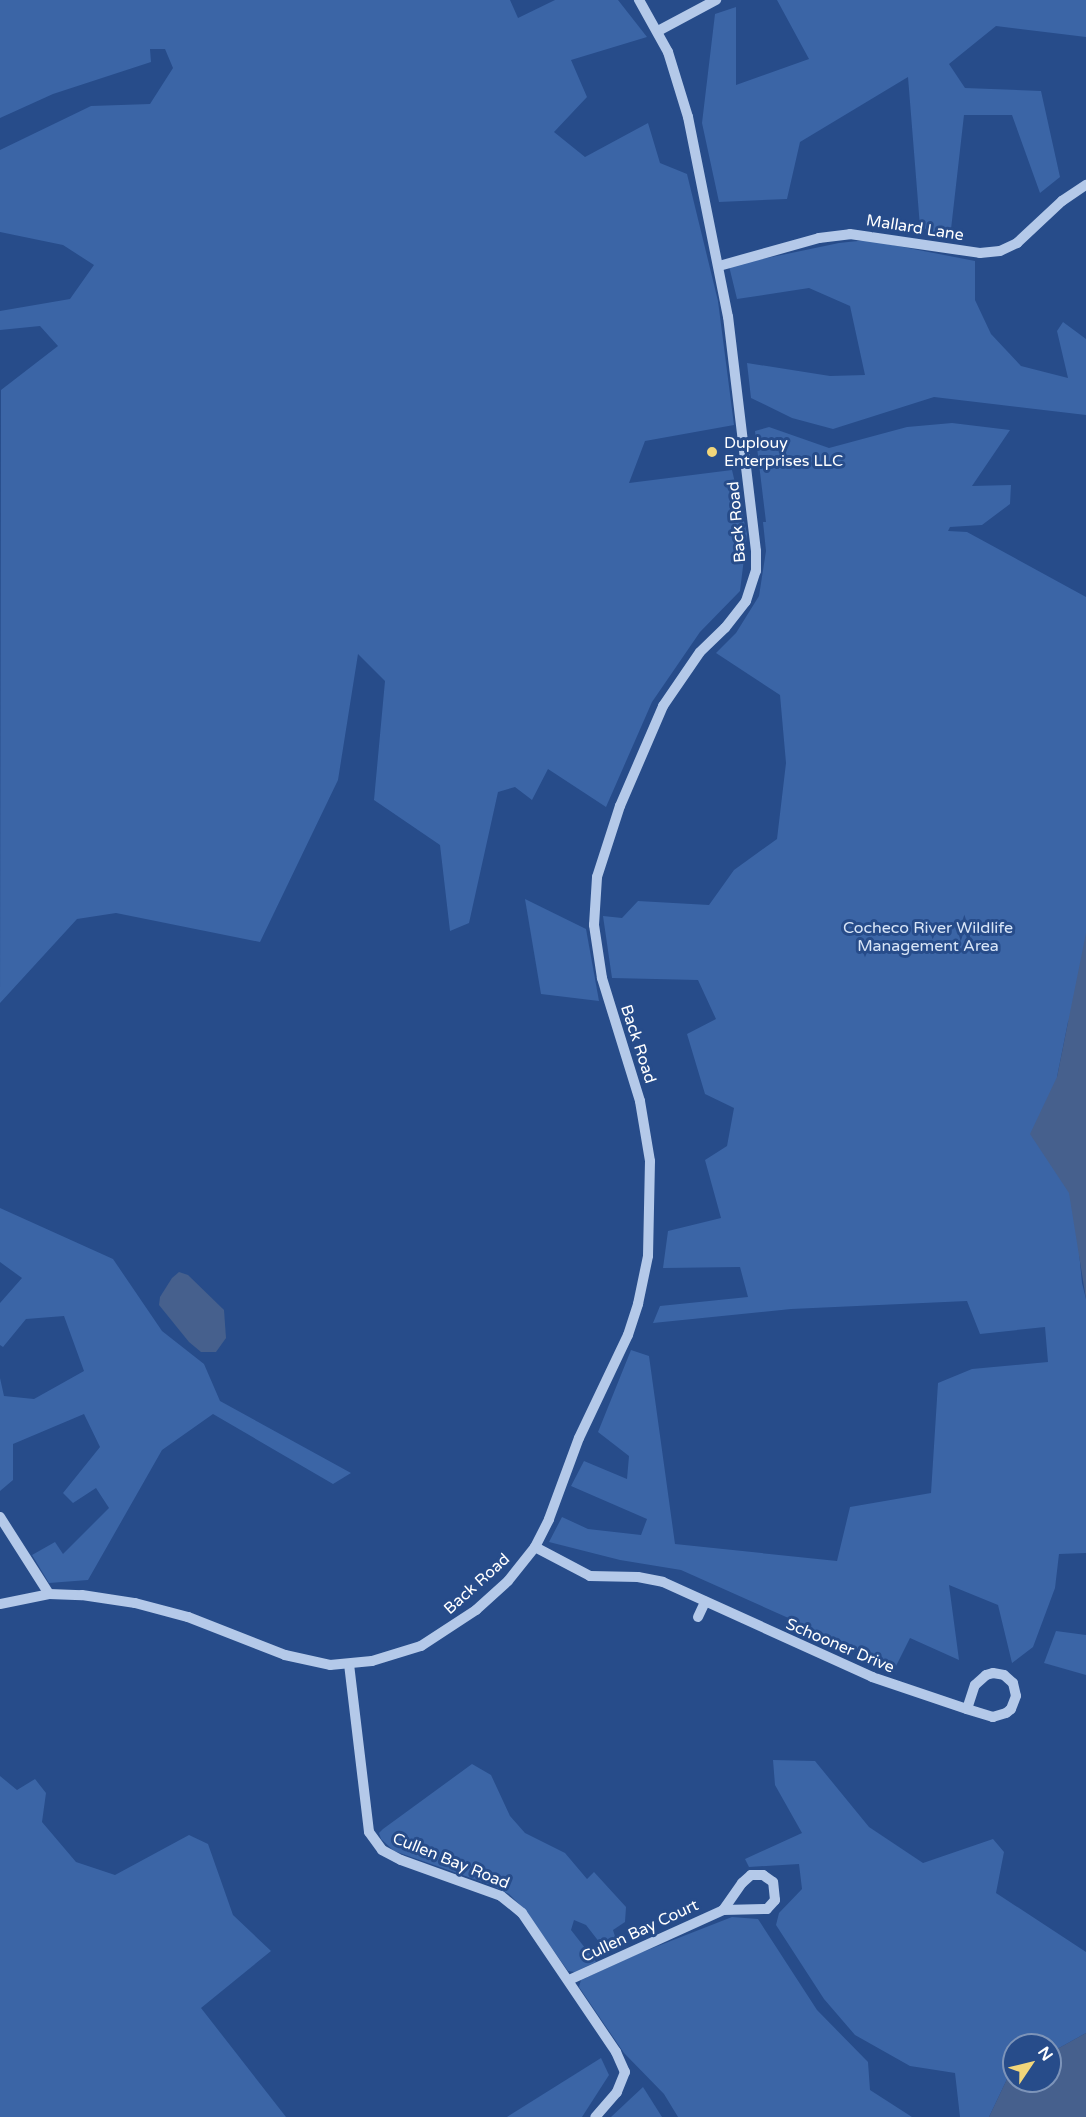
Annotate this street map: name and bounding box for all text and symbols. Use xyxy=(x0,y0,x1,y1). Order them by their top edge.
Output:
street label: Mallard Lane xyxy=(865,211,965,245)
place label: Duplouy Enterprises LLC xyxy=(724,433,843,471)
marker: Duplouy Enterprises LLC xyxy=(705,445,719,459)
street label: Back Road xyxy=(724,480,750,564)
park label: Cocheco River Wildlife Management Area xyxy=(843,918,1013,956)
street label: Back Road xyxy=(616,1002,660,1086)
street label: Back Road xyxy=(440,1550,514,1618)
street label: Schooner Drive xyxy=(783,1614,897,1678)
street label: Cullen Bay Road xyxy=(390,1829,512,1893)
street label: Cullen Bay Court xyxy=(578,1895,702,1967)
north arrow xyxy=(1002,2033,1062,2093)
text: N xyxy=(1033,2043,1057,2065)

